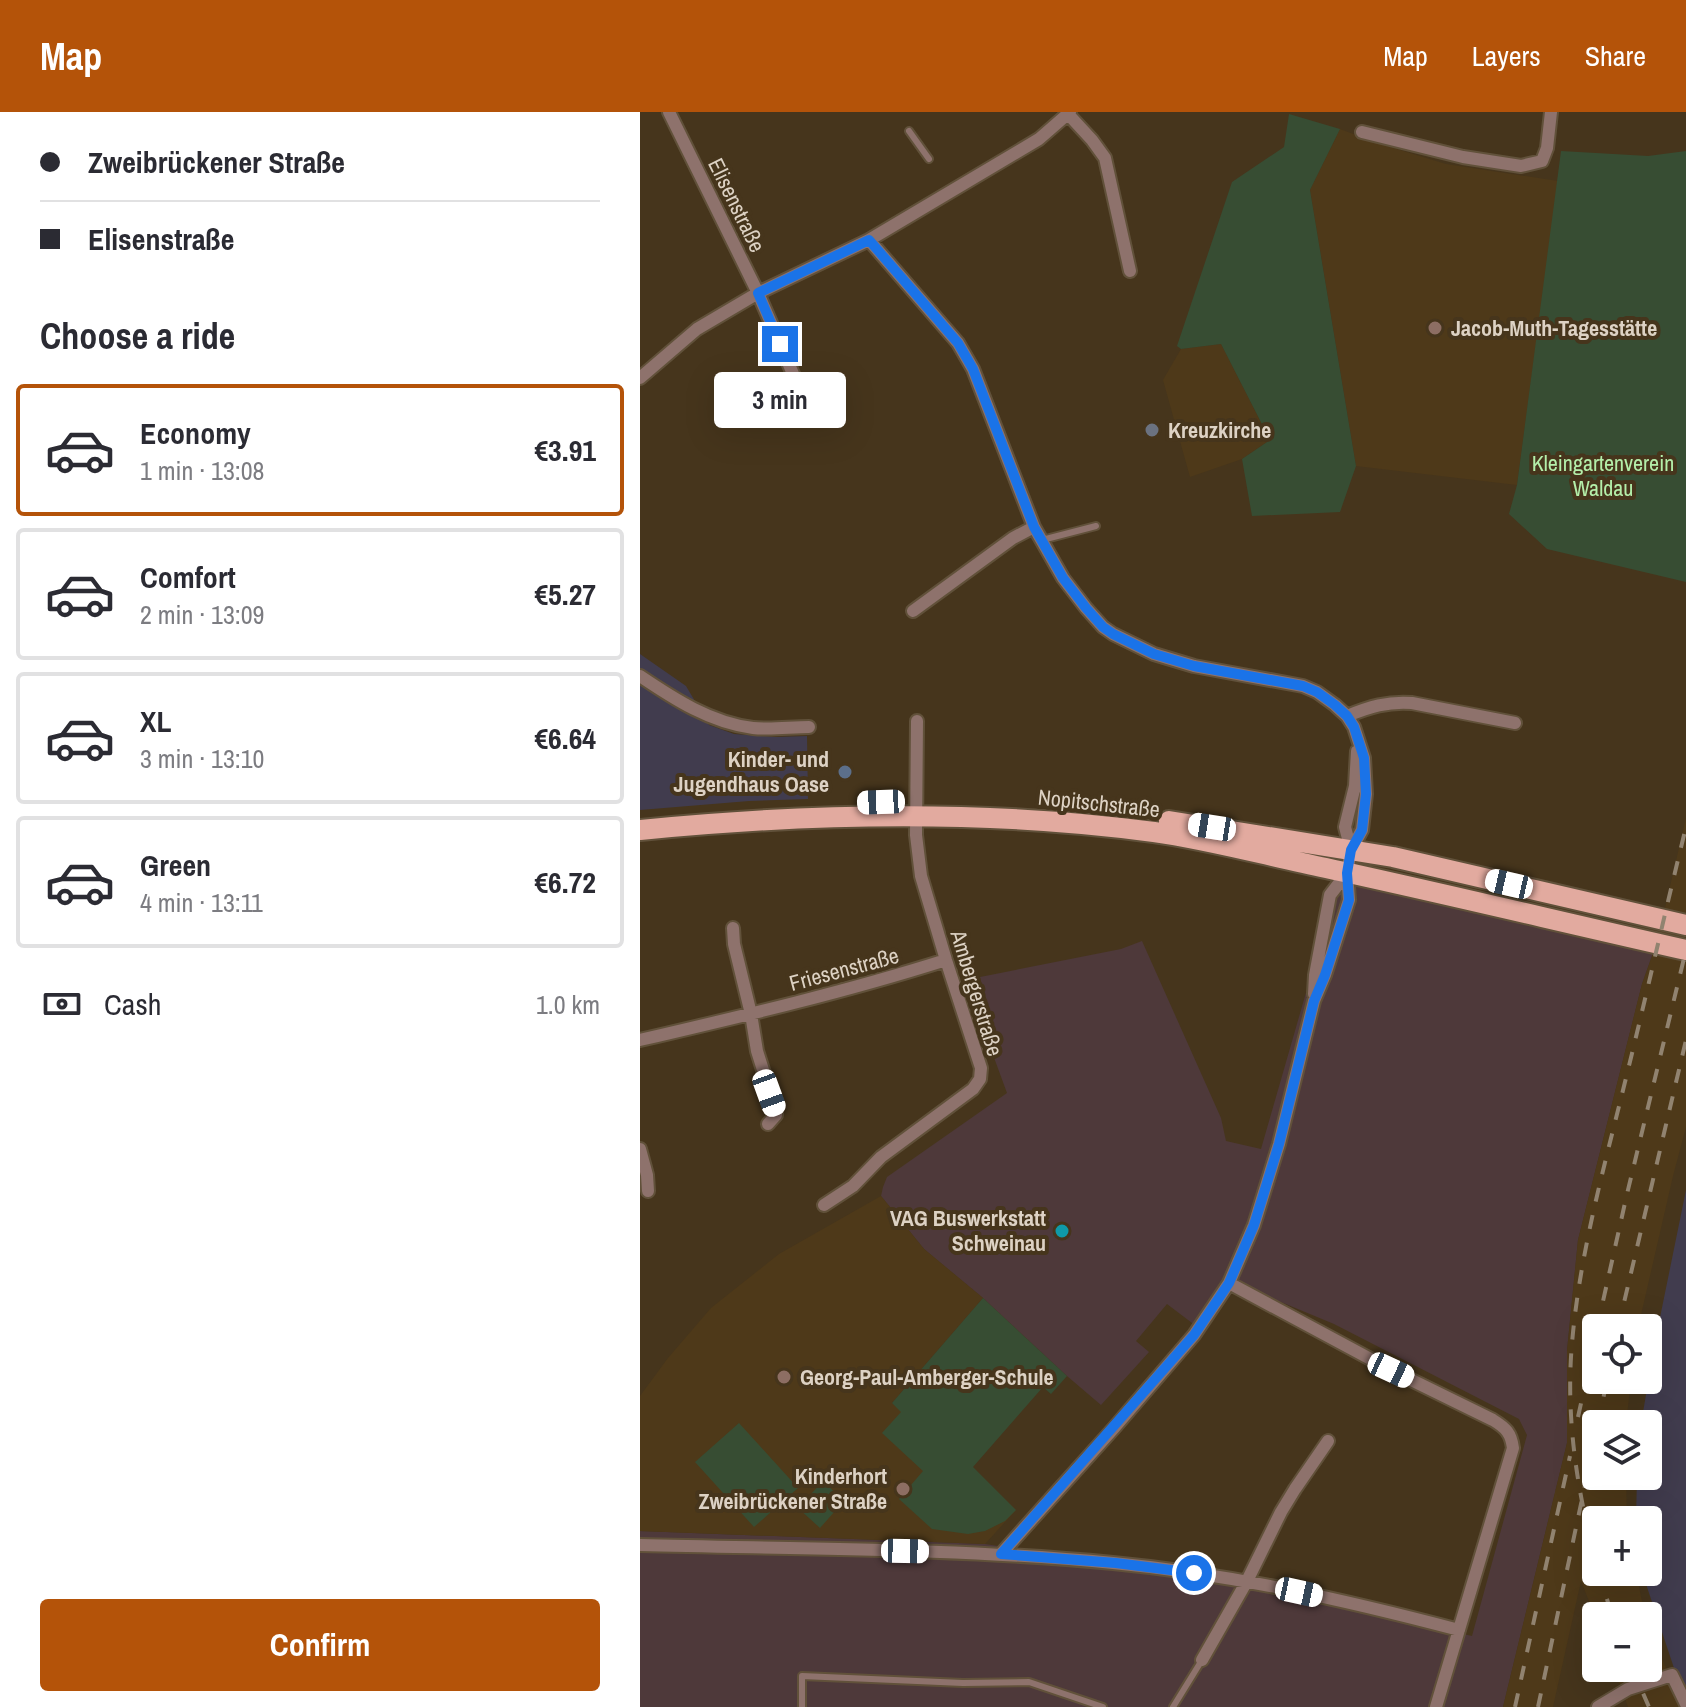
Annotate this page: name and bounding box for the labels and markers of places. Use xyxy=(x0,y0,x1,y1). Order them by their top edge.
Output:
place label: Jacob-Muth-Tagesstätte xyxy=(1451,313,1657,343)
marker: Jacob-Muth-Tagesstätte xyxy=(1426,319,1444,337)
place label: Kreuzkirche xyxy=(1168,415,1271,445)
marker: Kreuzkirche xyxy=(1143,421,1161,439)
place label: Kinder- und Jugendhaus Oase xyxy=(674,744,829,799)
marker: Kinder- und Jugendhaus Oase xyxy=(836,763,854,781)
place label: VAG Buswerkstatt Schweinau xyxy=(890,1203,1046,1258)
marker: VAG Buswerkstatt Schweinau xyxy=(1053,1222,1071,1240)
place label: Georg-Paul-Amberger-Schule xyxy=(800,1362,1054,1392)
marker: Georg-Paul-Amberger-Schule xyxy=(775,1368,793,1386)
place label: Kinderhort Zweibrückener Straße xyxy=(699,1461,887,1516)
marker: Kinderhort Zweibrückener Straße xyxy=(894,1480,912,1498)

